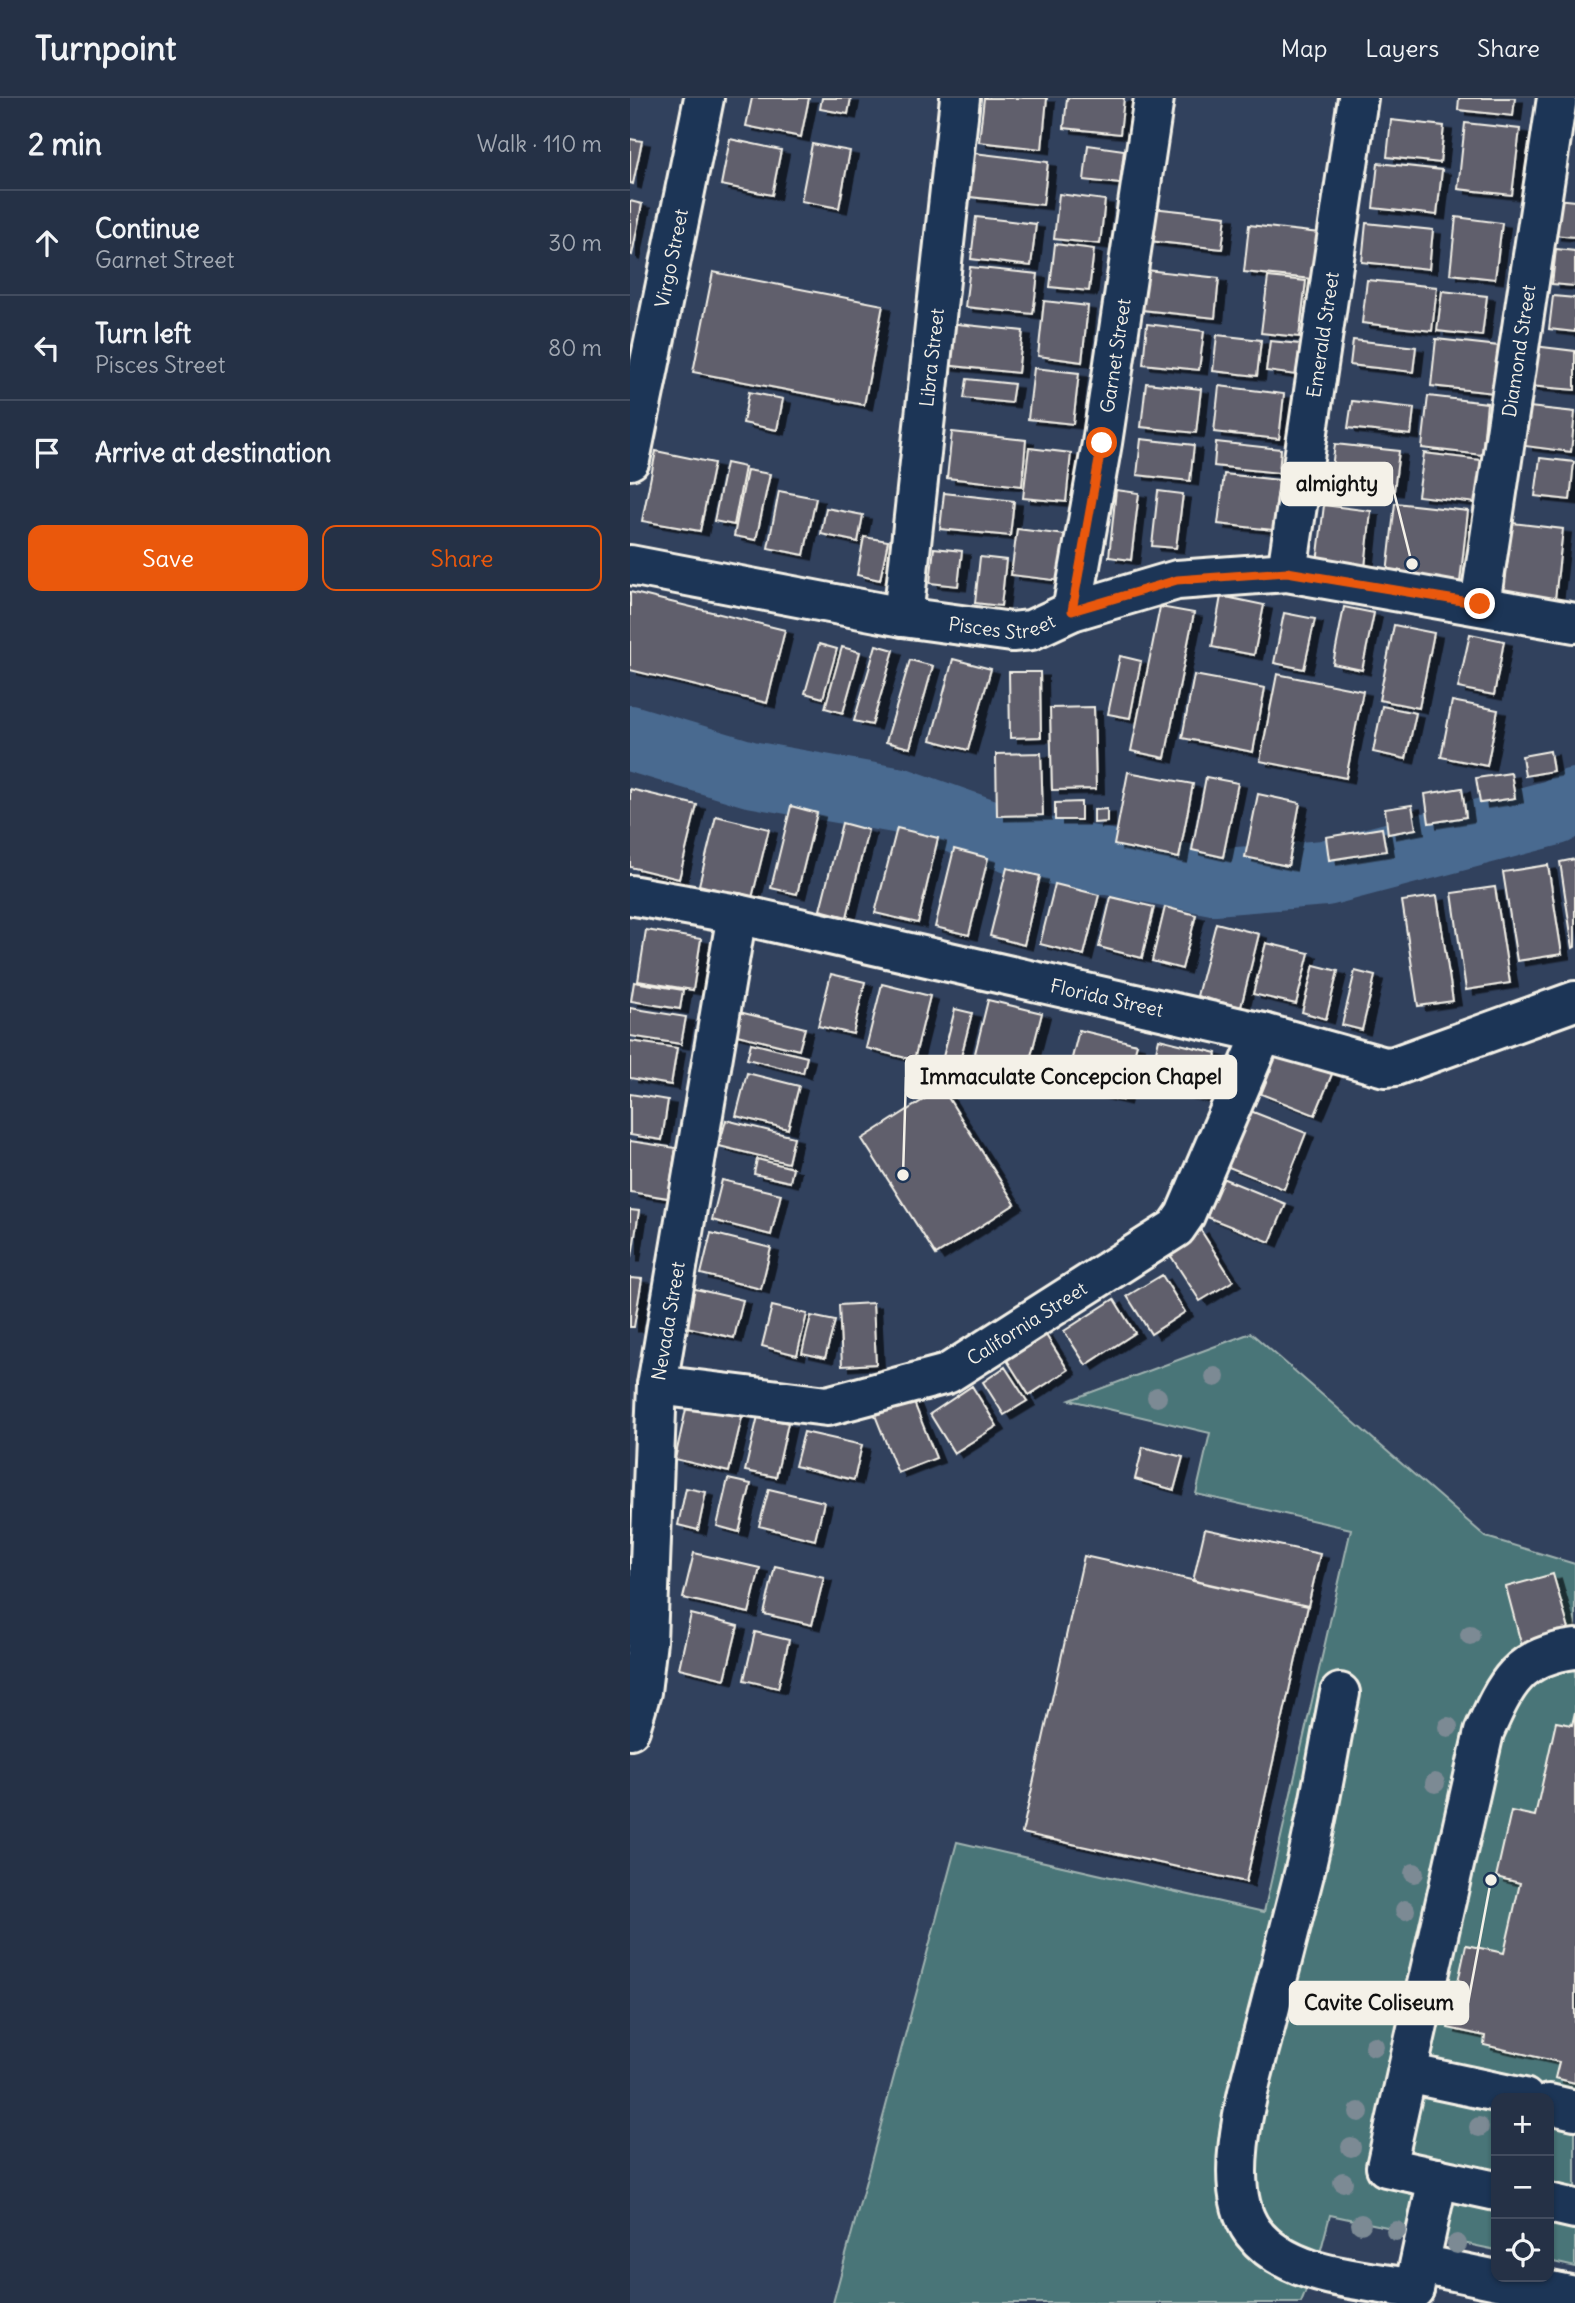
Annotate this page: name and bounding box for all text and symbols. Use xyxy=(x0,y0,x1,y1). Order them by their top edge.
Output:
text: Turnpoint xyxy=(35,27,176,69)
text: Map xyxy=(1281,33,1327,63)
text: Layers xyxy=(1365,33,1439,63)
text: Share xyxy=(1477,33,1540,63)
text: 2 min xyxy=(28,125,102,163)
text: Walk · 110 m xyxy=(477,129,602,158)
street label: Virgo Street xyxy=(649,207,693,310)
text: Continue xyxy=(95,212,200,245)
icon: ahead xyxy=(28,224,66,262)
text: 30 m xyxy=(548,228,602,257)
text: Garnet Street xyxy=(95,245,234,274)
street label: Emerald Street xyxy=(1301,270,1344,399)
street label: Diamond Street xyxy=(1497,283,1540,419)
street label: Garnet Street xyxy=(1095,297,1136,414)
street label: Libra Street xyxy=(914,307,949,408)
text: Turn left xyxy=(95,317,191,350)
icon: left xyxy=(28,329,66,367)
text: 80 m xyxy=(548,333,602,362)
text: Pisces Street xyxy=(95,350,225,379)
route start xyxy=(1086,427,1117,458)
icon: arrive xyxy=(28,434,66,472)
text: Arrive at destination xyxy=(95,436,331,469)
callout: almighty xyxy=(1282,463,1392,505)
text: almighty xyxy=(1296,470,1378,497)
button: Save xyxy=(28,525,308,591)
button: Share xyxy=(322,525,602,591)
route end xyxy=(1464,588,1495,619)
street label: Pisces Street xyxy=(947,609,1059,644)
street label: Florida Street xyxy=(1048,973,1166,1022)
callout: Immaculate Concepcion Chapel xyxy=(906,1056,1236,1098)
text: Immaculate Concepcion Chapel xyxy=(920,1063,1222,1090)
street label: Nevada Street xyxy=(646,1260,690,1382)
street label: California Street xyxy=(962,1276,1091,1370)
callout: Cavite Coliseum xyxy=(1290,1982,1468,2024)
text: Cavite Coliseum xyxy=(1304,1989,1455,2016)
map controls xyxy=(1491,2093,1554,2282)
button: + xyxy=(1491,2093,1554,2156)
button: − xyxy=(1491,2156,1554,2219)
button: locate xyxy=(1491,2219,1554,2282)

